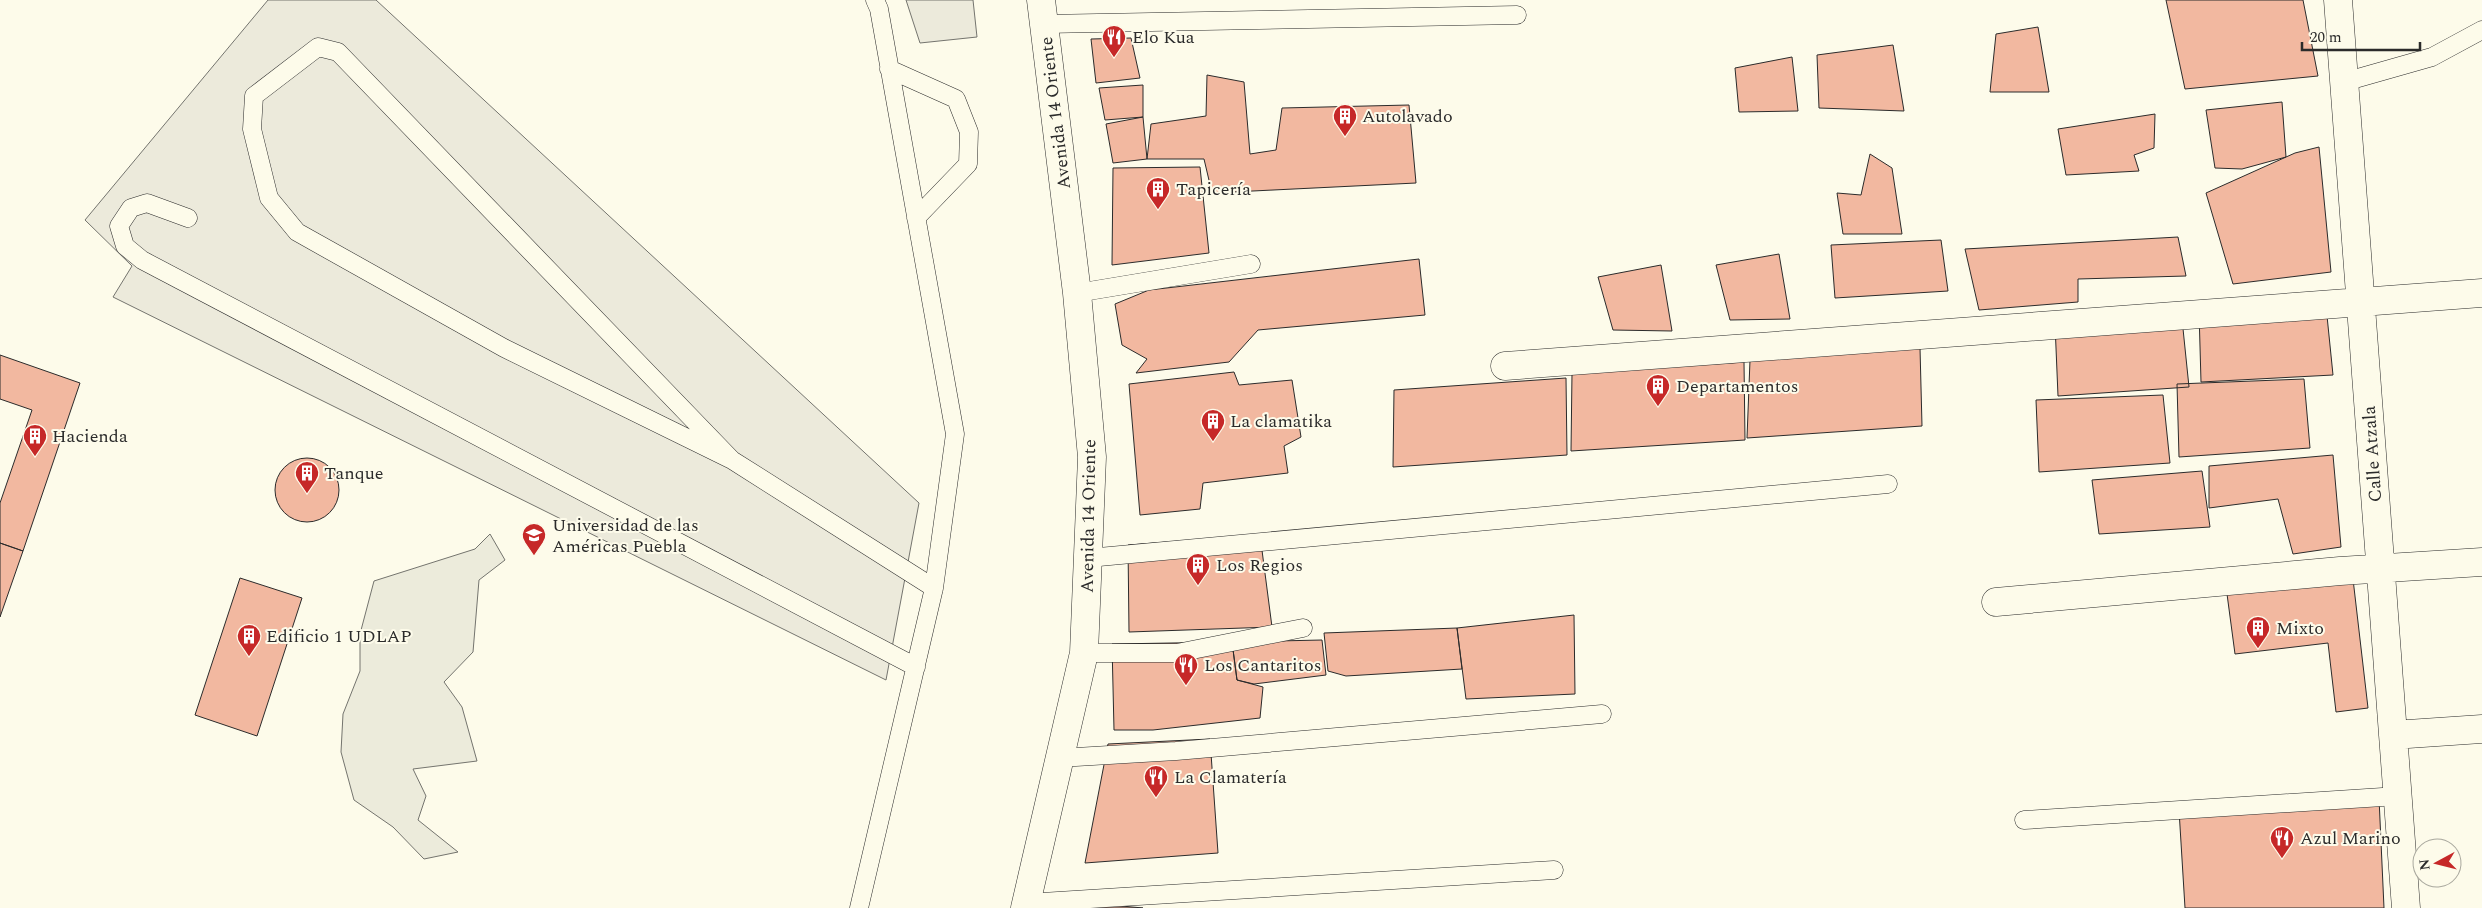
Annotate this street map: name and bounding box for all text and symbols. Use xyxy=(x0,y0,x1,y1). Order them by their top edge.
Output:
scale bar xyxy=(2302,20,2420,52)
restaurant icon: Elo Kua xyxy=(1101,24,1127,58)
place label: Elo Kua xyxy=(1132,24,1195,51)
text: 20 m xyxy=(2310,26,2342,49)
street label: Avenida 14 Oriente xyxy=(1033,35,1078,191)
building icon: Autolavado xyxy=(1332,103,1358,137)
place label: Autolavado xyxy=(1362,103,1453,130)
building icon: Tapicería xyxy=(1145,176,1171,210)
place label: Tapicería xyxy=(1176,176,1251,203)
building icon: Departamentos xyxy=(1645,373,1671,407)
place label: Departamentos xyxy=(1676,373,1799,400)
street label: Calle Atzala xyxy=(2356,405,2389,503)
building icon: La clamatika xyxy=(1200,408,1226,442)
place label: La clamatika xyxy=(1230,408,1332,435)
building icon: Hacienda xyxy=(22,423,48,457)
place label: Hacienda xyxy=(52,423,128,450)
street label: Avenida 14 Oriente xyxy=(1074,439,1103,593)
building icon: Tanque xyxy=(294,460,320,494)
place label: Tanque xyxy=(324,460,384,487)
place label: Universidad de las Américas Puebla xyxy=(552,512,699,560)
school or university icon: Universidad de las Américas Puebla xyxy=(521,522,547,556)
building icon: Los Regios xyxy=(1185,552,1211,586)
place label: Los Regios xyxy=(1216,552,1303,579)
building icon: Mixto xyxy=(2245,615,2271,649)
place label: Mixto xyxy=(2276,615,2324,642)
building icon: Edificio 1 UDLAP xyxy=(236,623,262,657)
place label: Edificio 1 UDLAP xyxy=(266,623,412,650)
restaurant icon: Los Cantaritos xyxy=(1173,652,1199,686)
place label: Los Cantaritos xyxy=(1204,652,1322,679)
restaurant icon: La Clamatería xyxy=(1143,764,1169,798)
place label: La Clamatería xyxy=(1174,764,1287,791)
restaurant icon: Azul Marino xyxy=(2269,825,2295,859)
place label: Azul Marino xyxy=(2300,825,2401,852)
north arrow xyxy=(2412,838,2462,888)
text: N xyxy=(2413,858,2436,871)

